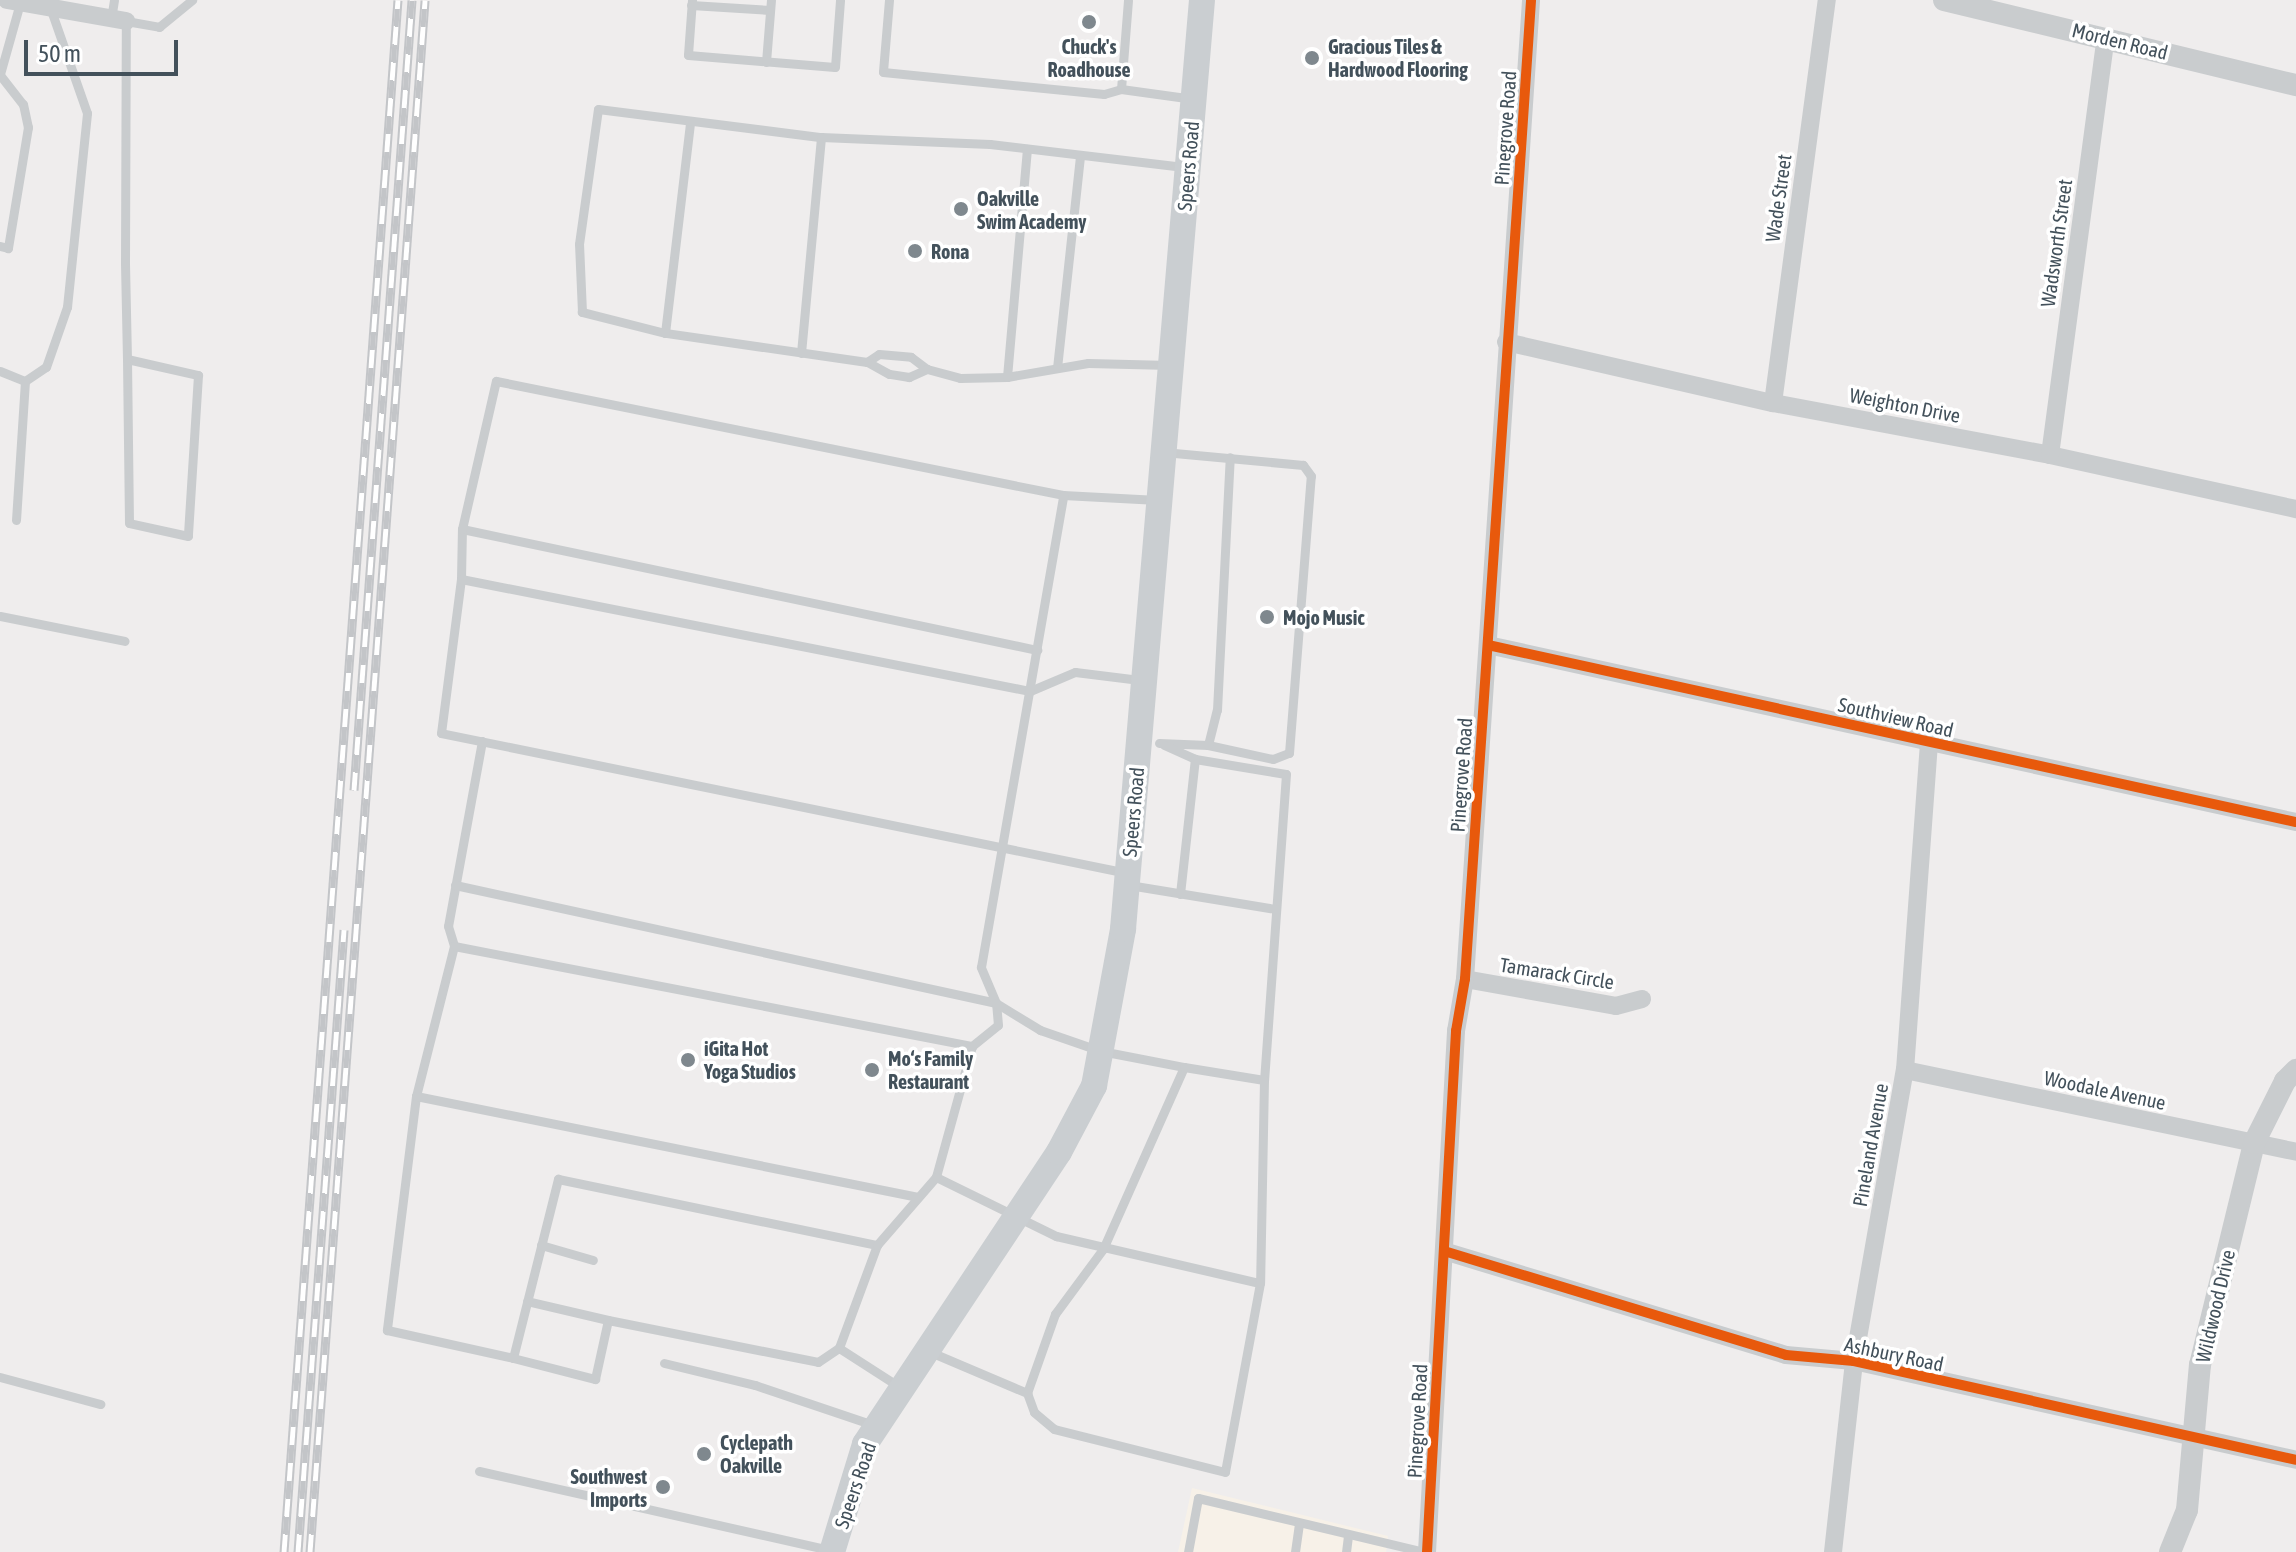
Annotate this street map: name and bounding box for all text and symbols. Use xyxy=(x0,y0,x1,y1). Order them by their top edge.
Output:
marker: Chuck's Roadhouse xyxy=(1080,13,1098,31)
street label: Morden Road xyxy=(2070,18,2170,64)
scale bar xyxy=(28,24,182,74)
place label: Chuck's Roadhouse xyxy=(1047,34,1131,81)
place label: Gracious Tiles & Hardwood Flooring xyxy=(1328,34,1468,81)
text: 50 m xyxy=(38,40,81,67)
marker: Gracious Tiles & Hardwood Flooring xyxy=(1303,49,1321,67)
street label: Pinegrove Road xyxy=(1489,70,1521,186)
street label: Speers Road xyxy=(1172,120,1204,212)
street label: Wade Street xyxy=(1760,153,1796,243)
street label: Wadsworth Street xyxy=(2035,178,2077,308)
place label: Oakville Swim Academy xyxy=(977,186,1087,233)
marker: Oakville Swim Academy xyxy=(952,200,970,218)
place label: Rona xyxy=(931,239,969,263)
marker: Rona xyxy=(906,242,924,260)
street label: Weighton Drive xyxy=(1848,383,1962,427)
place label: Mojo Music xyxy=(1283,605,1365,629)
marker: Mojo Music xyxy=(1258,608,1276,626)
street label: Southview Road xyxy=(1836,692,1956,742)
street label: Pinegrove Road xyxy=(1445,717,1477,833)
street label: Speers Road xyxy=(1117,766,1149,858)
street label: Tamarack Circle xyxy=(1498,952,1616,994)
place label: iGita Hot Yoga Studios xyxy=(704,1036,796,1083)
place label: Mo‘s Family Restaurant xyxy=(888,1046,973,1093)
marker: iGita Hot Yoga Studios xyxy=(679,1051,697,1069)
marker: Mo‘s Family Restaurant xyxy=(863,1061,881,1079)
street label: Woodale Avenue xyxy=(2042,1065,2168,1115)
street label: Pineland Avenue xyxy=(1847,1082,1893,1208)
street label: Wildwood Drive xyxy=(2190,1247,2240,1365)
street label: Ashbury Road xyxy=(1842,1332,1946,1376)
street label: Pinegrove Road xyxy=(1402,1363,1432,1479)
place label: Cyclepath Oakville xyxy=(720,1430,793,1477)
street label: Speers Road xyxy=(829,1439,881,1531)
marker: Cyclepath Oakville xyxy=(695,1445,713,1463)
place label: Southwest Imports xyxy=(570,1464,647,1511)
marker: Southwest Imports xyxy=(654,1478,672,1496)

